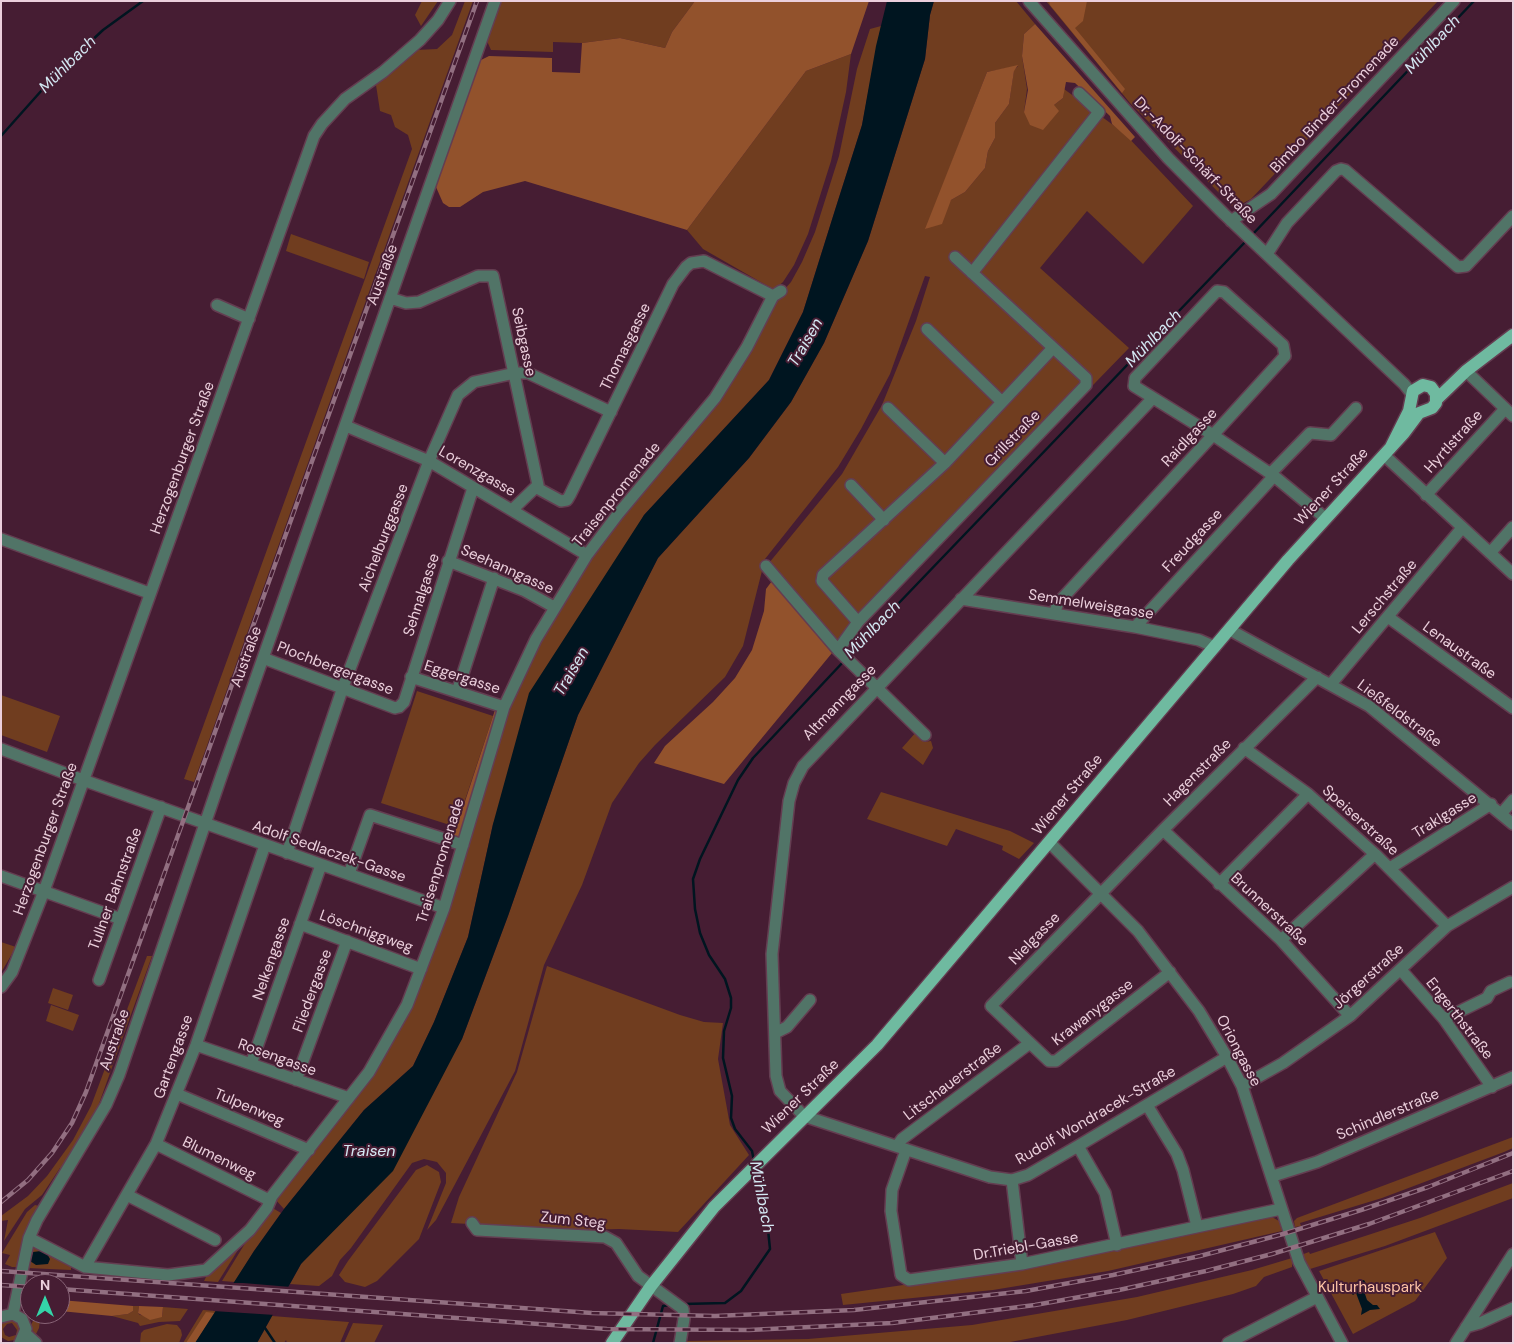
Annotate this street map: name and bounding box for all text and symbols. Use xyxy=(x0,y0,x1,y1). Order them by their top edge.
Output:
water label: Mühlbach xyxy=(1401,12,1465,78)
water label: Mühlbach xyxy=(36,33,100,97)
street label: Bimbo Binder-Promenade xyxy=(1267,33,1403,177)
street label: Dr.-Adolf-Schärf-Straße xyxy=(1130,94,1260,228)
street label: Austraße xyxy=(364,242,402,308)
street label: Thomasgasse xyxy=(597,300,655,394)
street label: Seibgasse xyxy=(507,306,539,378)
water label: Mühlbach xyxy=(1122,306,1186,372)
water label: Traisen xyxy=(784,315,828,371)
street label: Herzogenburger Straße xyxy=(147,379,219,537)
street label: Raidlgasse xyxy=(1158,405,1222,471)
street label: Grillstraße xyxy=(981,407,1045,471)
street label: Hyrtlstraße xyxy=(1421,407,1487,477)
street label: Traisenpromenade xyxy=(569,439,665,551)
street label: Lorenzgasse xyxy=(435,443,519,501)
street label: Wiener Straße xyxy=(1291,444,1373,530)
street label: Aichelburggasse xyxy=(355,481,413,595)
street label: Freudgasse xyxy=(1159,506,1227,576)
street label: Seehanngasse xyxy=(458,541,556,599)
street label: Sehnalgasse xyxy=(400,551,444,639)
street label: Lerschstraße xyxy=(1349,556,1421,638)
street label: Semmelweisgasse xyxy=(1027,586,1155,624)
water label: Mühlbach xyxy=(841,597,905,663)
street label: Lenaustraße xyxy=(1419,618,1499,684)
street label: Austraße xyxy=(228,624,266,690)
street label: Plochbergergasse xyxy=(274,638,396,700)
water label: Traisen xyxy=(550,644,594,700)
street label: Eggergasse xyxy=(422,657,502,699)
street label: Altmanngasse xyxy=(799,661,881,745)
street label: Ließfeldstraße xyxy=(1353,676,1445,752)
street label: Hagenstraße xyxy=(1160,735,1236,811)
street label: Wiener Straße xyxy=(1029,751,1107,839)
street label: Herzogenburger Straße xyxy=(10,760,82,918)
street label: Speiserstraße xyxy=(1318,782,1402,860)
street label: Traklgasse xyxy=(1410,789,1480,843)
street label: Traisenpromenade xyxy=(413,796,469,926)
street label: Adolf Sedlaczek-Gasse xyxy=(250,817,408,887)
street label: Tullner Bahnstraße xyxy=(85,825,147,953)
street label: Brunnerstraße xyxy=(1226,869,1312,951)
street label: Löschniggweg xyxy=(317,907,415,957)
street label: Nielgasse xyxy=(1006,909,1064,969)
street label: Nelkengasse xyxy=(249,915,295,1003)
street label: Jörgerstraße xyxy=(1330,941,1408,1013)
street label: Fliedergasse xyxy=(290,947,336,1035)
street label: Engerthstraße xyxy=(1422,975,1496,1063)
street label: Krawanygasse xyxy=(1049,976,1137,1050)
street label: Austraße xyxy=(96,1007,134,1073)
street label: Oriongasse xyxy=(1212,1012,1264,1090)
street label: Gartengasse xyxy=(150,1013,198,1101)
street label: Rosengasse xyxy=(235,1035,319,1081)
street label: Litschauerstraße xyxy=(900,1039,1006,1125)
street label: Wiener Straße xyxy=(759,1056,843,1138)
street label: Rudolf Wondracek-Straße xyxy=(1013,1063,1179,1169)
street label: Tulpenweg xyxy=(211,1085,287,1131)
street label: Schindlerstraße xyxy=(1334,1085,1442,1145)
street label: Blumenweg xyxy=(179,1133,259,1185)
water label: Traisen xyxy=(342,1142,396,1162)
water label: Mühlbach xyxy=(745,1160,777,1234)
street label: Zum Steg xyxy=(540,1209,606,1233)
street label: Dr.Triebl-Gasse xyxy=(972,1229,1080,1265)
north arrow xyxy=(20,1274,70,1324)
text: N xyxy=(40,1276,50,1294)
park label: Kulturhauspark xyxy=(1318,1279,1422,1297)

